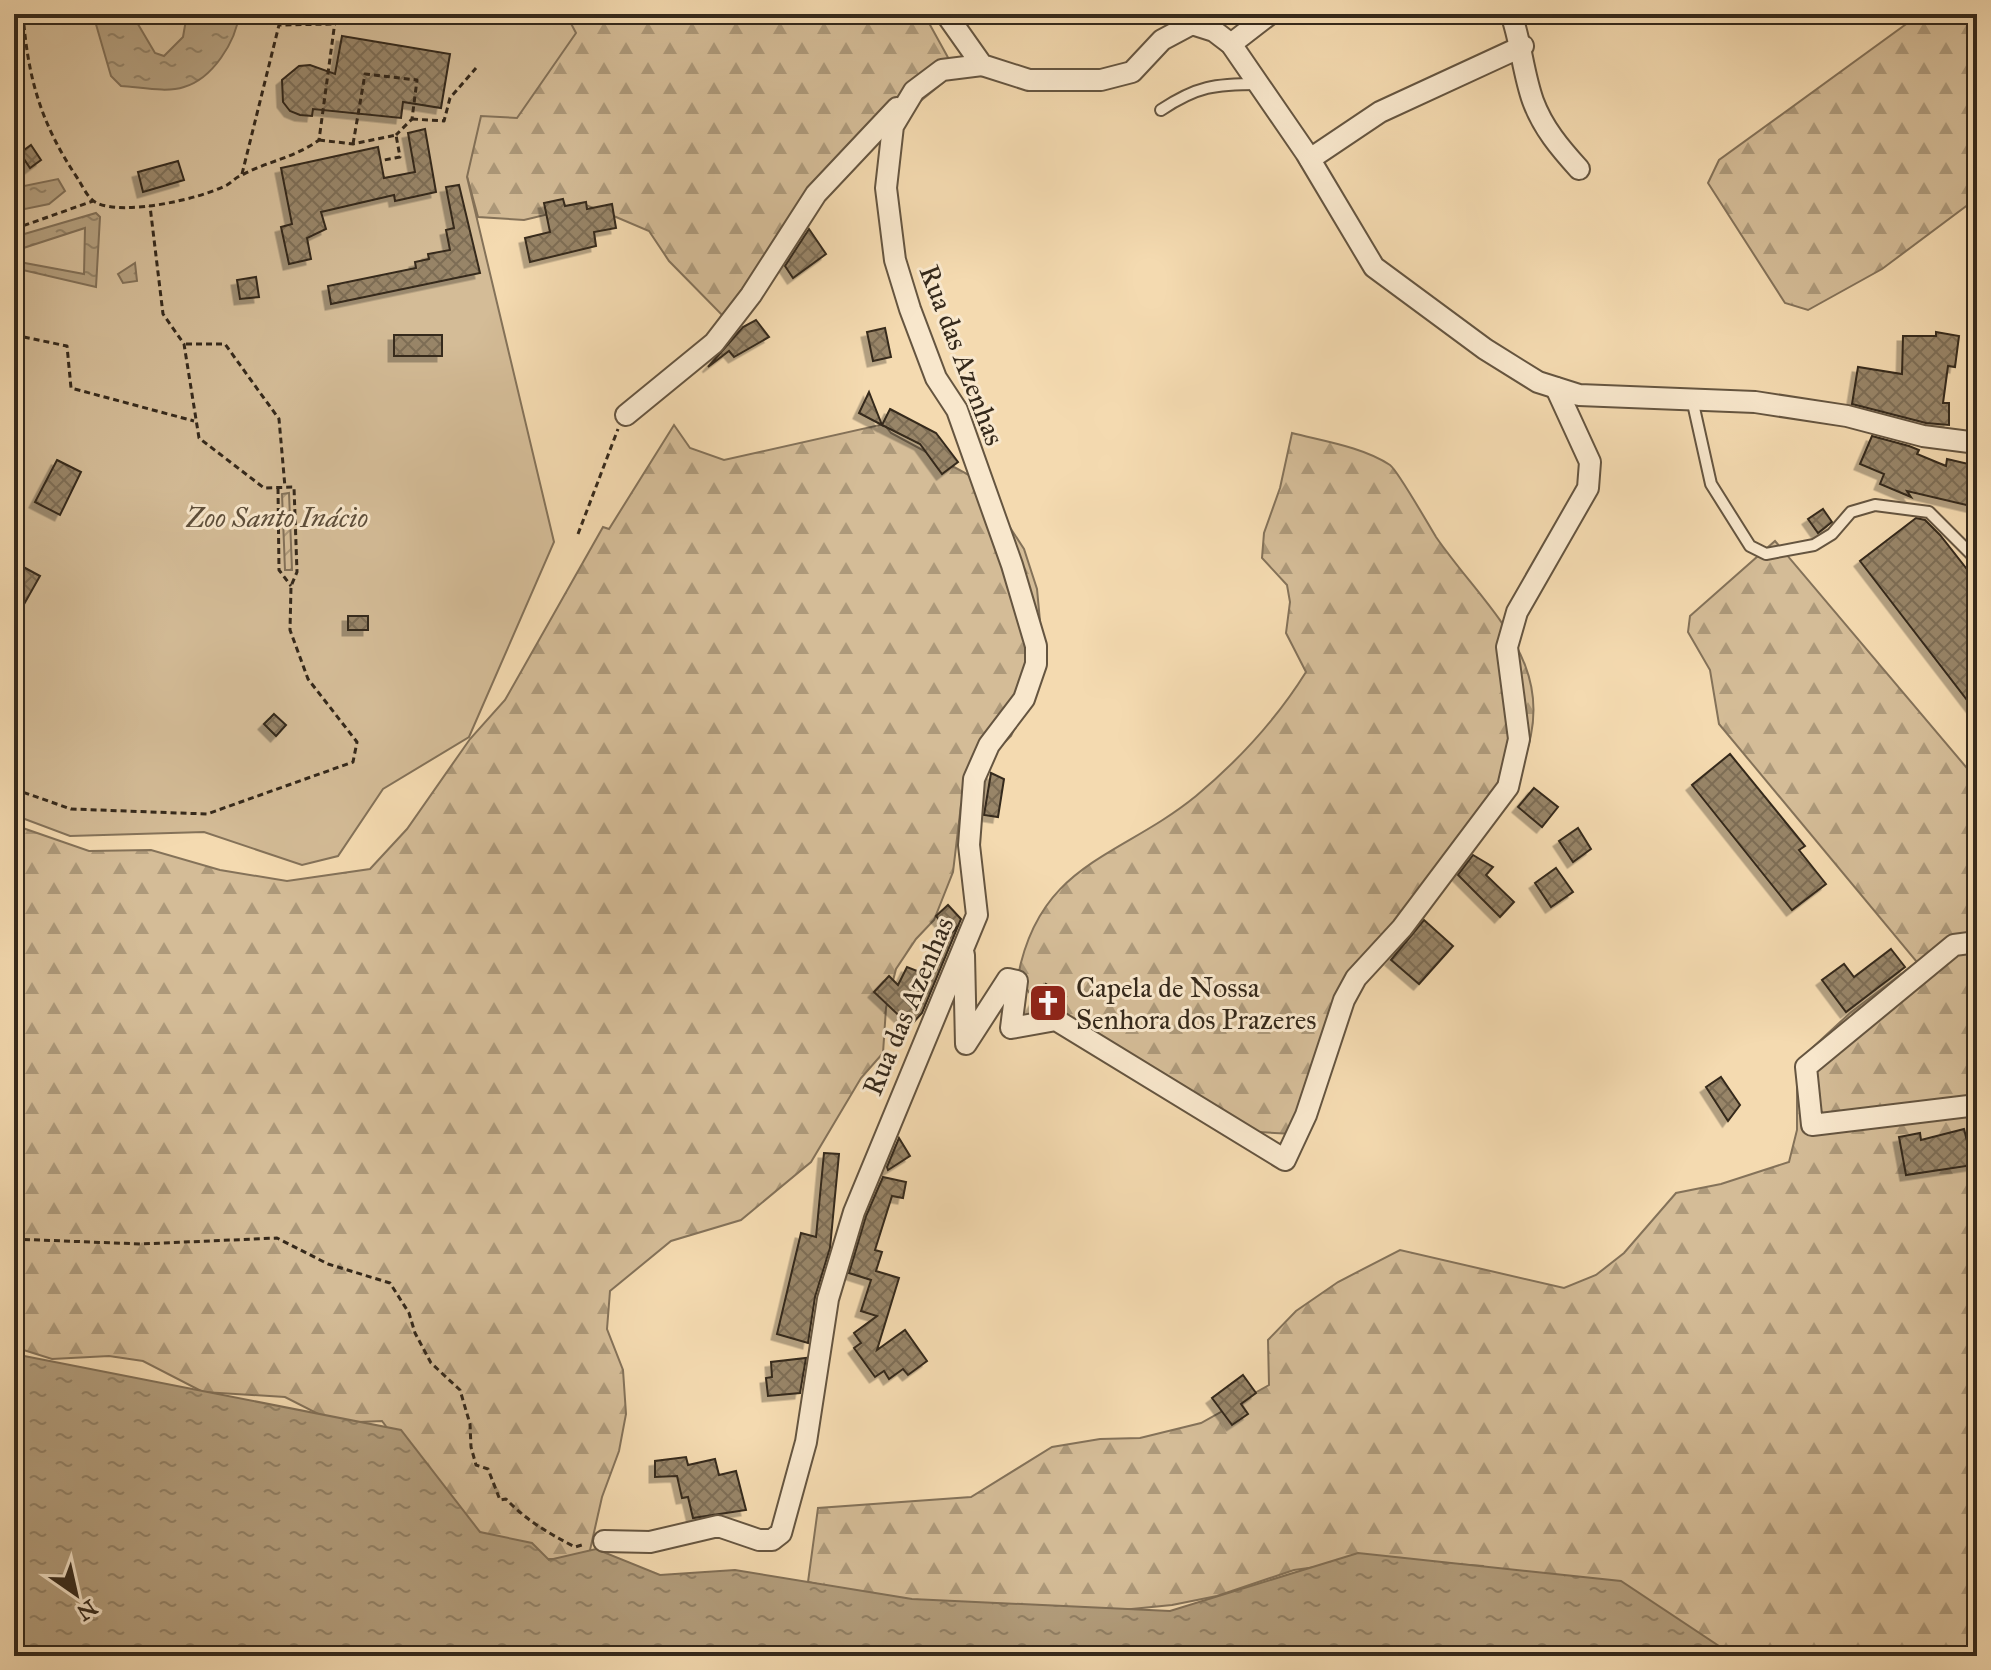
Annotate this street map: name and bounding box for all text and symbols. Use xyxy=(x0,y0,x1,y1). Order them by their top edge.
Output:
street label: Rua das Azenhas xyxy=(912,260,1012,450)
park label: Zoo Santo Inácio xyxy=(185,500,368,535)
street label: Rua das Azenhas xyxy=(855,911,961,1101)
place label: Capela de Nossa Senhora dos Prazeres xyxy=(1076,970,1317,1037)
church icon: Capela de Nossa Senhora dos Prazeres xyxy=(1027,982,1069,1024)
north arrow xyxy=(36,1554,116,1634)
text: N xyxy=(71,1594,102,1627)

